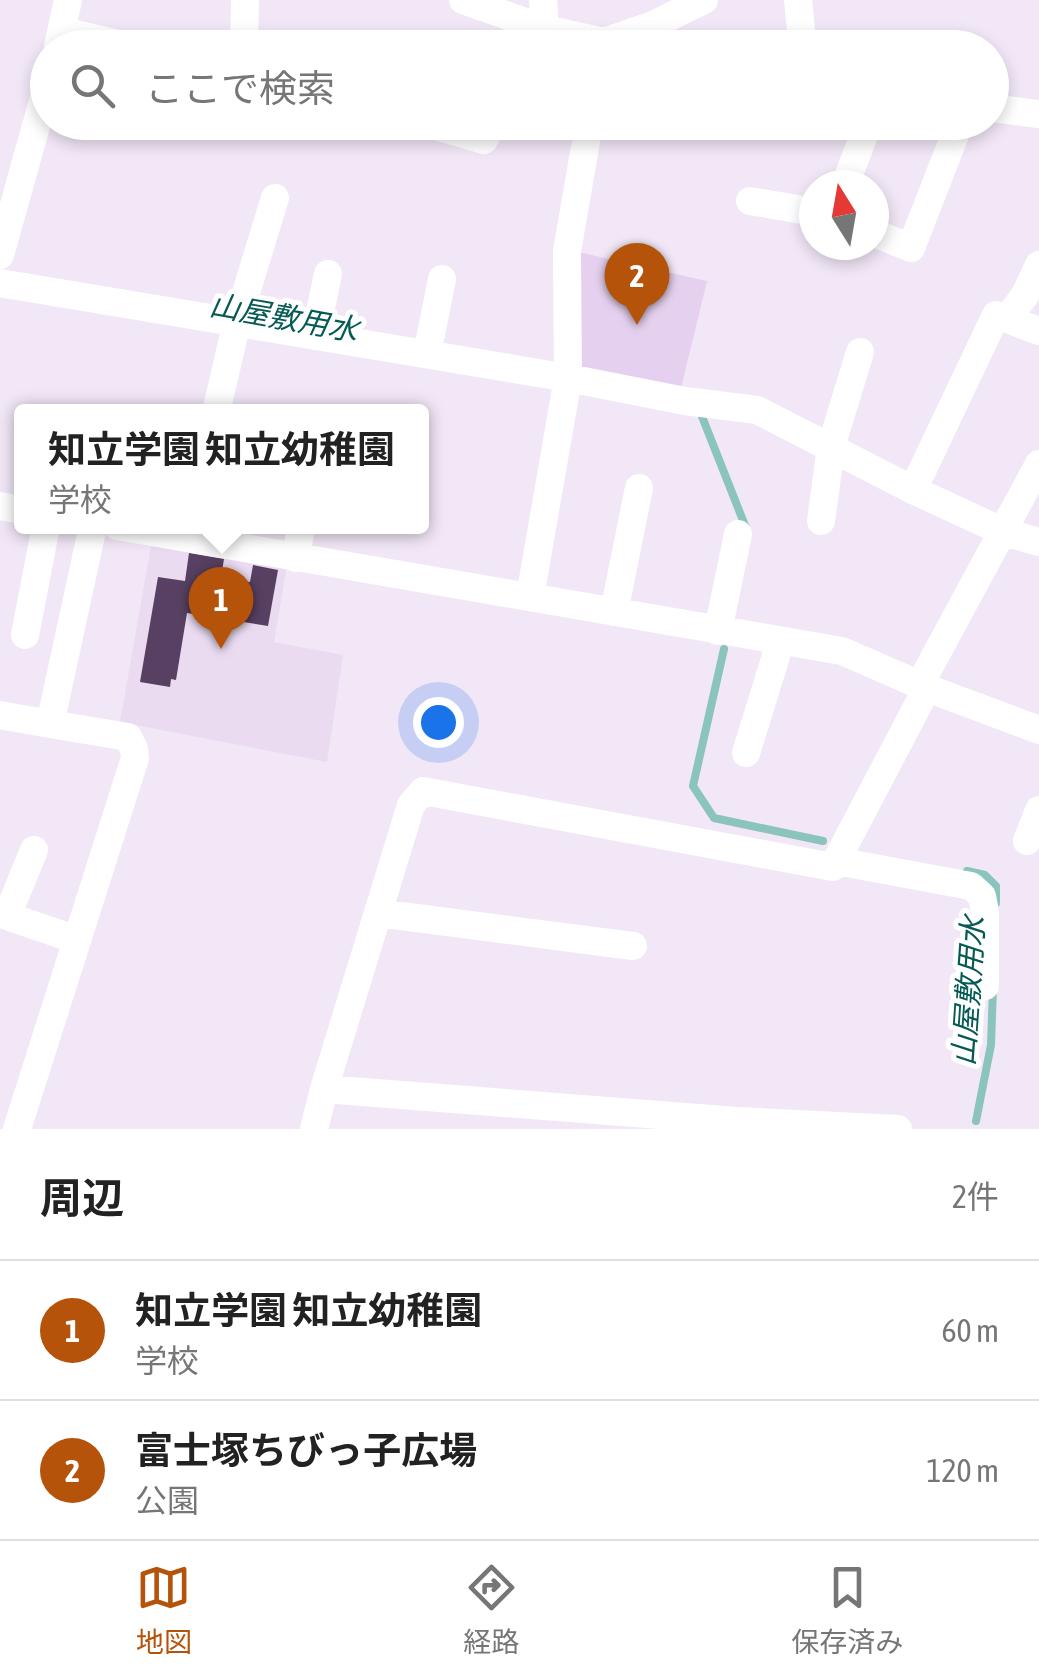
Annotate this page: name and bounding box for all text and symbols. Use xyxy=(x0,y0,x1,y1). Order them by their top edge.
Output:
search box xyxy=(30,30,1009,140)
icon: search xyxy=(65,58,120,113)
text: ここで検索 xyxy=(145,67,335,110)
north arrow xyxy=(799,170,889,260)
pin: 2 xyxy=(604,242,670,325)
water label: 山屋敷用水 xyxy=(207,287,364,347)
popup xyxy=(14,404,429,534)
text: 知立学園 知立幼稚園 xyxy=(48,428,395,471)
text: 学校 xyxy=(48,481,112,518)
pin: 1 xyxy=(188,566,254,649)
your location xyxy=(413,697,464,748)
water label: 山屋敷用水 xyxy=(946,912,990,1067)
text: 周辺 xyxy=(40,1174,124,1222)
text: 2件 xyxy=(952,1178,999,1215)
text: 知立学園 知立幼稚園 xyxy=(135,1289,482,1332)
text: 1 xyxy=(65,1312,80,1349)
text: 60 m xyxy=(941,1312,999,1349)
text: 学校 xyxy=(135,1342,199,1379)
text: 富士塚ちびっ子広場 xyxy=(135,1429,477,1472)
text: 2 xyxy=(65,1452,80,1489)
text: 120 m xyxy=(926,1452,999,1489)
text: 公園 xyxy=(135,1482,199,1519)
tab: 地図 xyxy=(136,1560,192,1660)
tab: 経路 xyxy=(463,1560,519,1660)
tab: 保存済み xyxy=(791,1560,903,1660)

